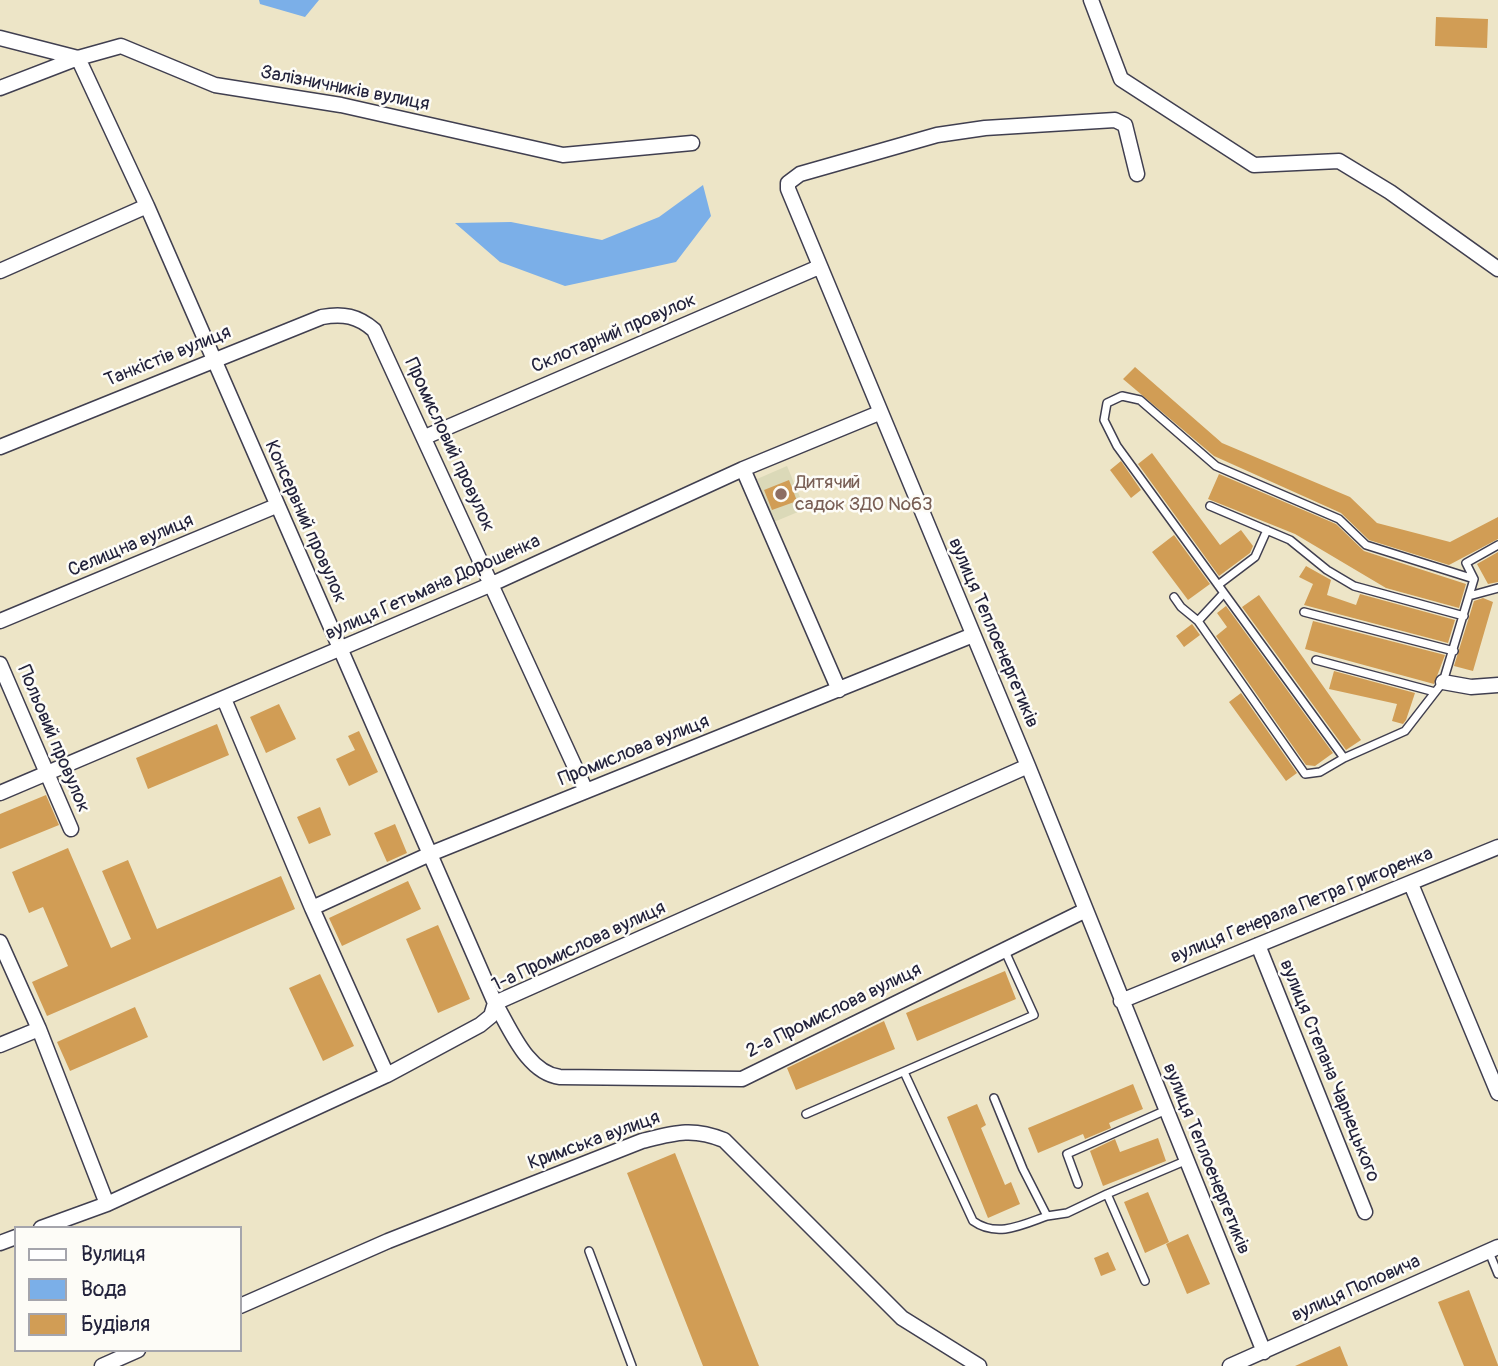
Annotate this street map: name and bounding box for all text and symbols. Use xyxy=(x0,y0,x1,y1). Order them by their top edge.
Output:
street label: Залізничників вулиця xyxy=(259,61,431,117)
street label: Склотарний провулок xyxy=(528,289,700,379)
street label: Танкістів вулиця xyxy=(101,321,235,393)
street label: Промисловий провулок xyxy=(399,355,499,535)
street label: Консервний провулок xyxy=(259,437,351,607)
place label: Дитячий садок ЗДО №63 xyxy=(795,472,933,516)
marker: Дитячий садок ЗДО №63 xyxy=(773,486,789,502)
street label: Селищна вулиця xyxy=(65,509,197,583)
street label: вулиця Гетьмана Дорошенка xyxy=(322,530,544,646)
street label: вулиця Теплоенергетиків xyxy=(943,535,1043,731)
street label: Польовий провулок xyxy=(12,662,94,816)
street label: Промислова вулиця xyxy=(555,710,713,792)
street label: вулиця Генерала Петра Григоренка xyxy=(1168,843,1436,969)
street label: 1-а Промислова вулиця xyxy=(489,897,669,997)
street label: вулиця Степана Чарнецького xyxy=(1274,956,1384,1186)
street label: 2-а Промислова вулиця xyxy=(743,959,925,1063)
street label: вулиця Теплоенергетиків xyxy=(1157,1060,1255,1258)
street label: Кримська вулиця xyxy=(525,1107,663,1175)
legend xyxy=(14,1226,242,1352)
text: Вулиця xyxy=(81,1241,145,1268)
street label: вулиця Поповича xyxy=(1288,1250,1424,1328)
text: Вода xyxy=(81,1276,127,1303)
text: Будівля xyxy=(81,1311,150,1338)

